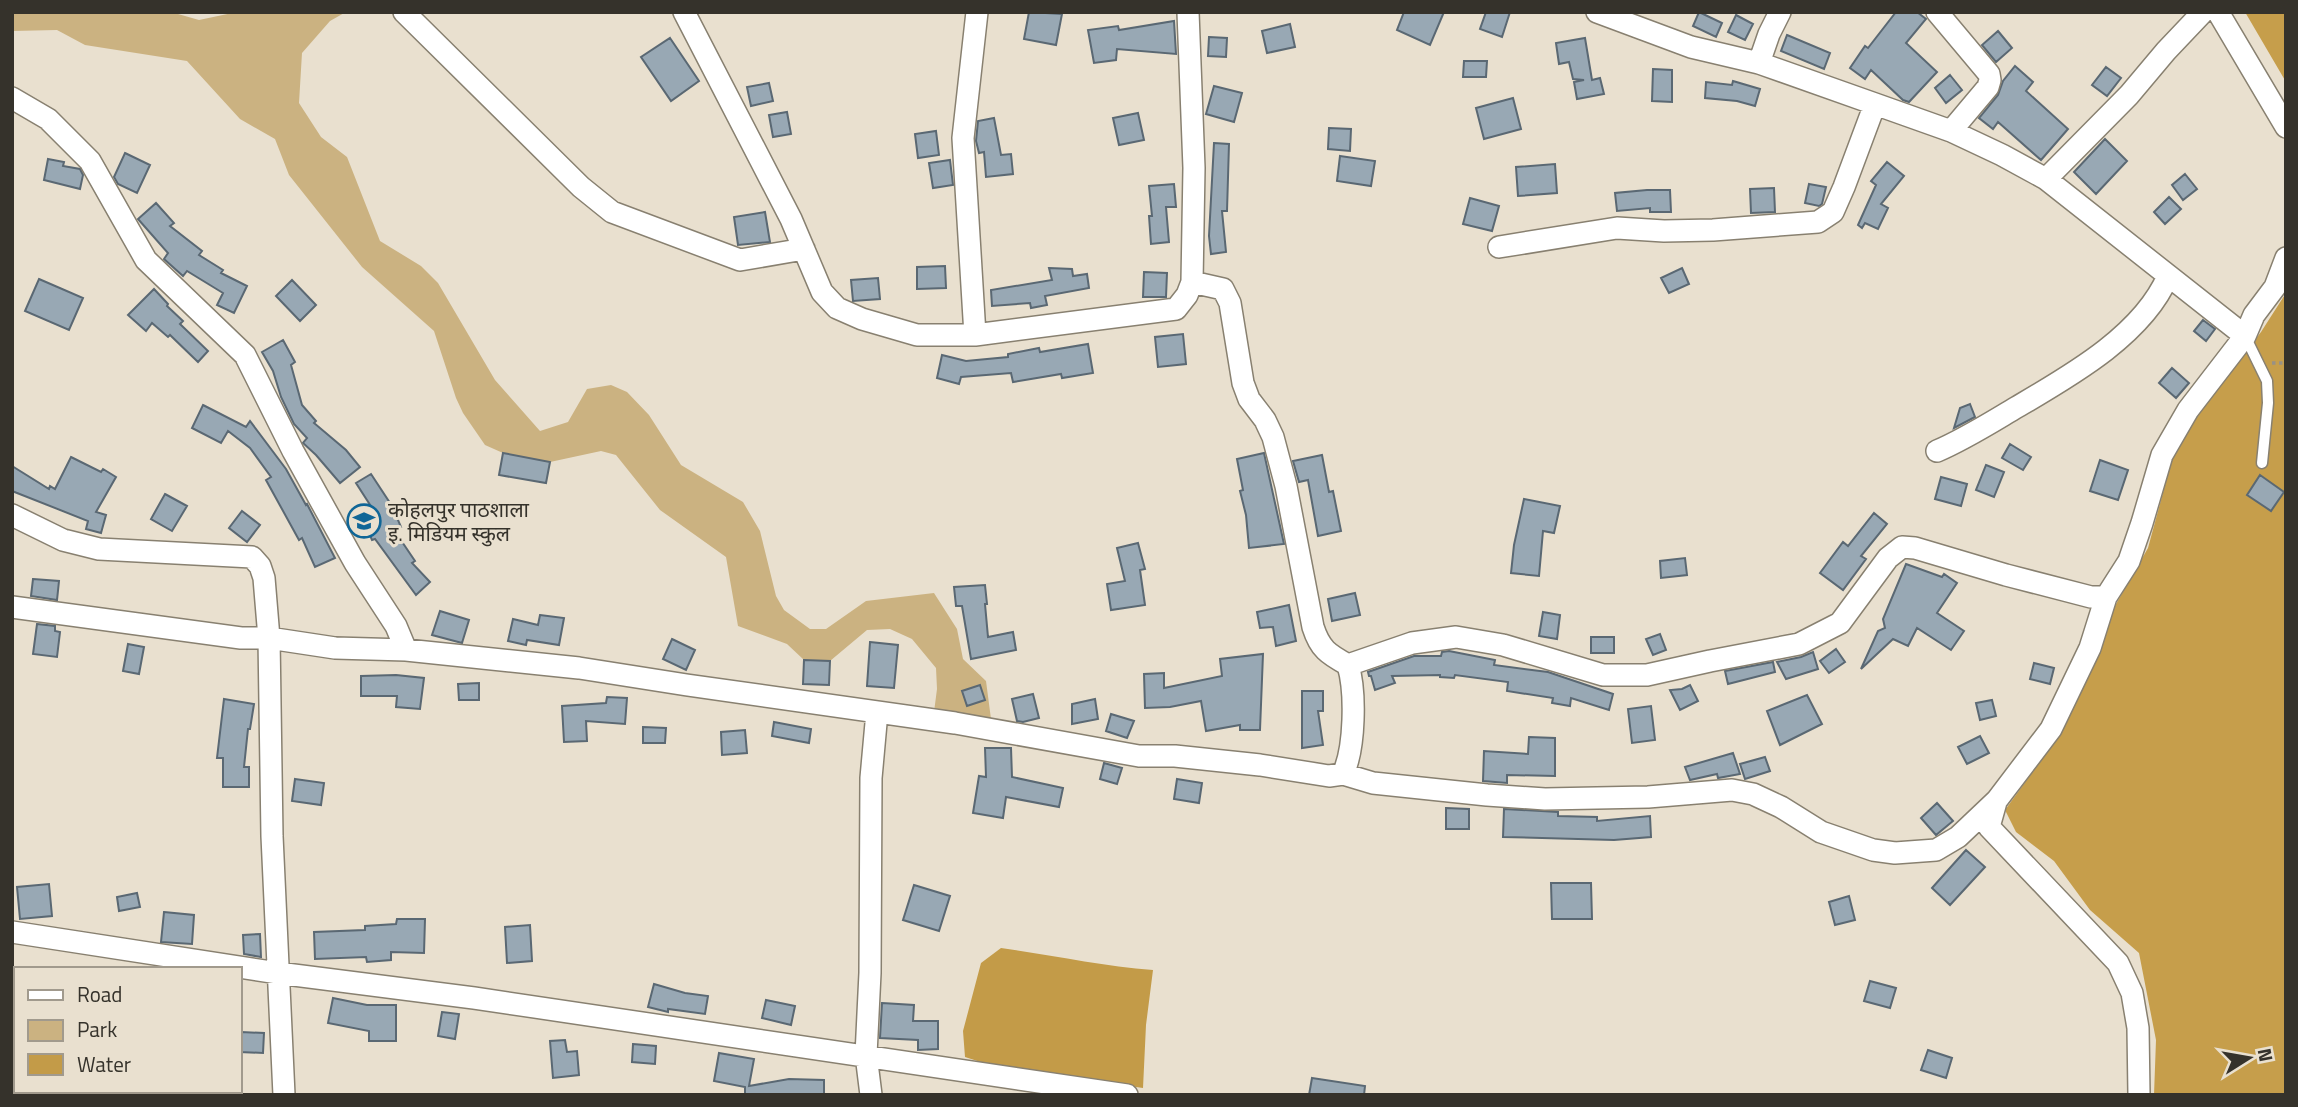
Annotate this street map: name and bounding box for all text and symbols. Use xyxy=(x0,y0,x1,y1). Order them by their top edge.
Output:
place label: कोहलपुर पाठशाला इ. मिडियम स्कुल xyxy=(388,493,530,549)
school or university icon: कोहलपुर पाठशाला इ. मिडियम स्कुल xyxy=(345,502,383,540)
legend xyxy=(14,967,242,1093)
text: Road xyxy=(77,978,122,1010)
text: Park xyxy=(77,1013,117,1045)
north arrow xyxy=(2214,1023,2284,1093)
text: N xyxy=(2251,1045,2282,1064)
text: Water xyxy=(77,1048,131,1080)

